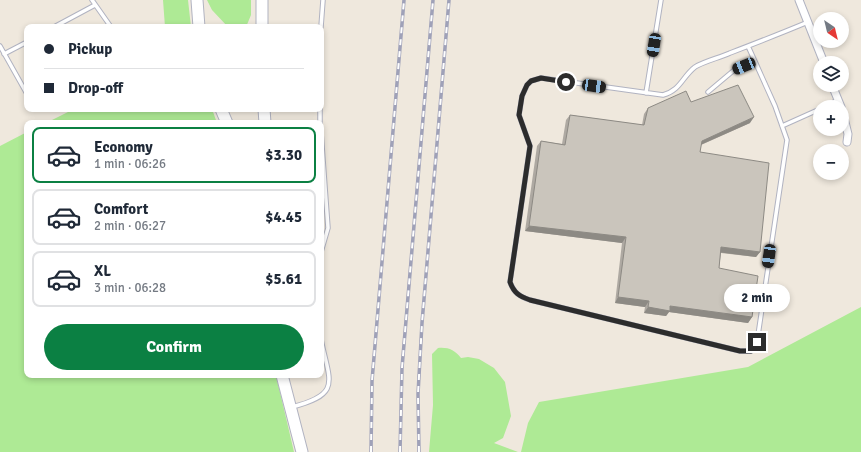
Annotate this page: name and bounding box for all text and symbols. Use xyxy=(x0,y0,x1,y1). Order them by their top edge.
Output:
north arrow xyxy=(813,12,849,48)
map controls xyxy=(813,12,849,180)
car xyxy=(646,32,662,58)
text: Pickup xyxy=(68,40,112,58)
car xyxy=(731,56,757,76)
button: layers xyxy=(813,56,849,92)
route start xyxy=(557,73,575,91)
car xyxy=(581,78,607,94)
text: Drop-off xyxy=(68,79,123,97)
button: + xyxy=(813,100,849,136)
icon: car xyxy=(46,137,82,173)
text: Economy xyxy=(94,138,153,156)
button: − xyxy=(813,144,849,180)
text: $3.30 xyxy=(265,146,302,164)
text: 1 min · 06:26 xyxy=(94,156,166,172)
icon: car xyxy=(46,199,82,235)
text: Comfort xyxy=(94,200,148,218)
text: $4.45 xyxy=(265,208,302,226)
text: 2 min · 06:27 xyxy=(94,218,166,234)
car xyxy=(761,243,777,269)
icon: car xyxy=(46,261,82,297)
text: XL xyxy=(94,262,111,280)
text: $5.61 xyxy=(265,270,302,288)
text: 3 min · 06:28 xyxy=(94,280,166,296)
callout: 2 min xyxy=(724,284,790,312)
text: 2 min xyxy=(741,290,773,306)
button: Confirm xyxy=(44,324,304,370)
route end xyxy=(748,333,766,351)

